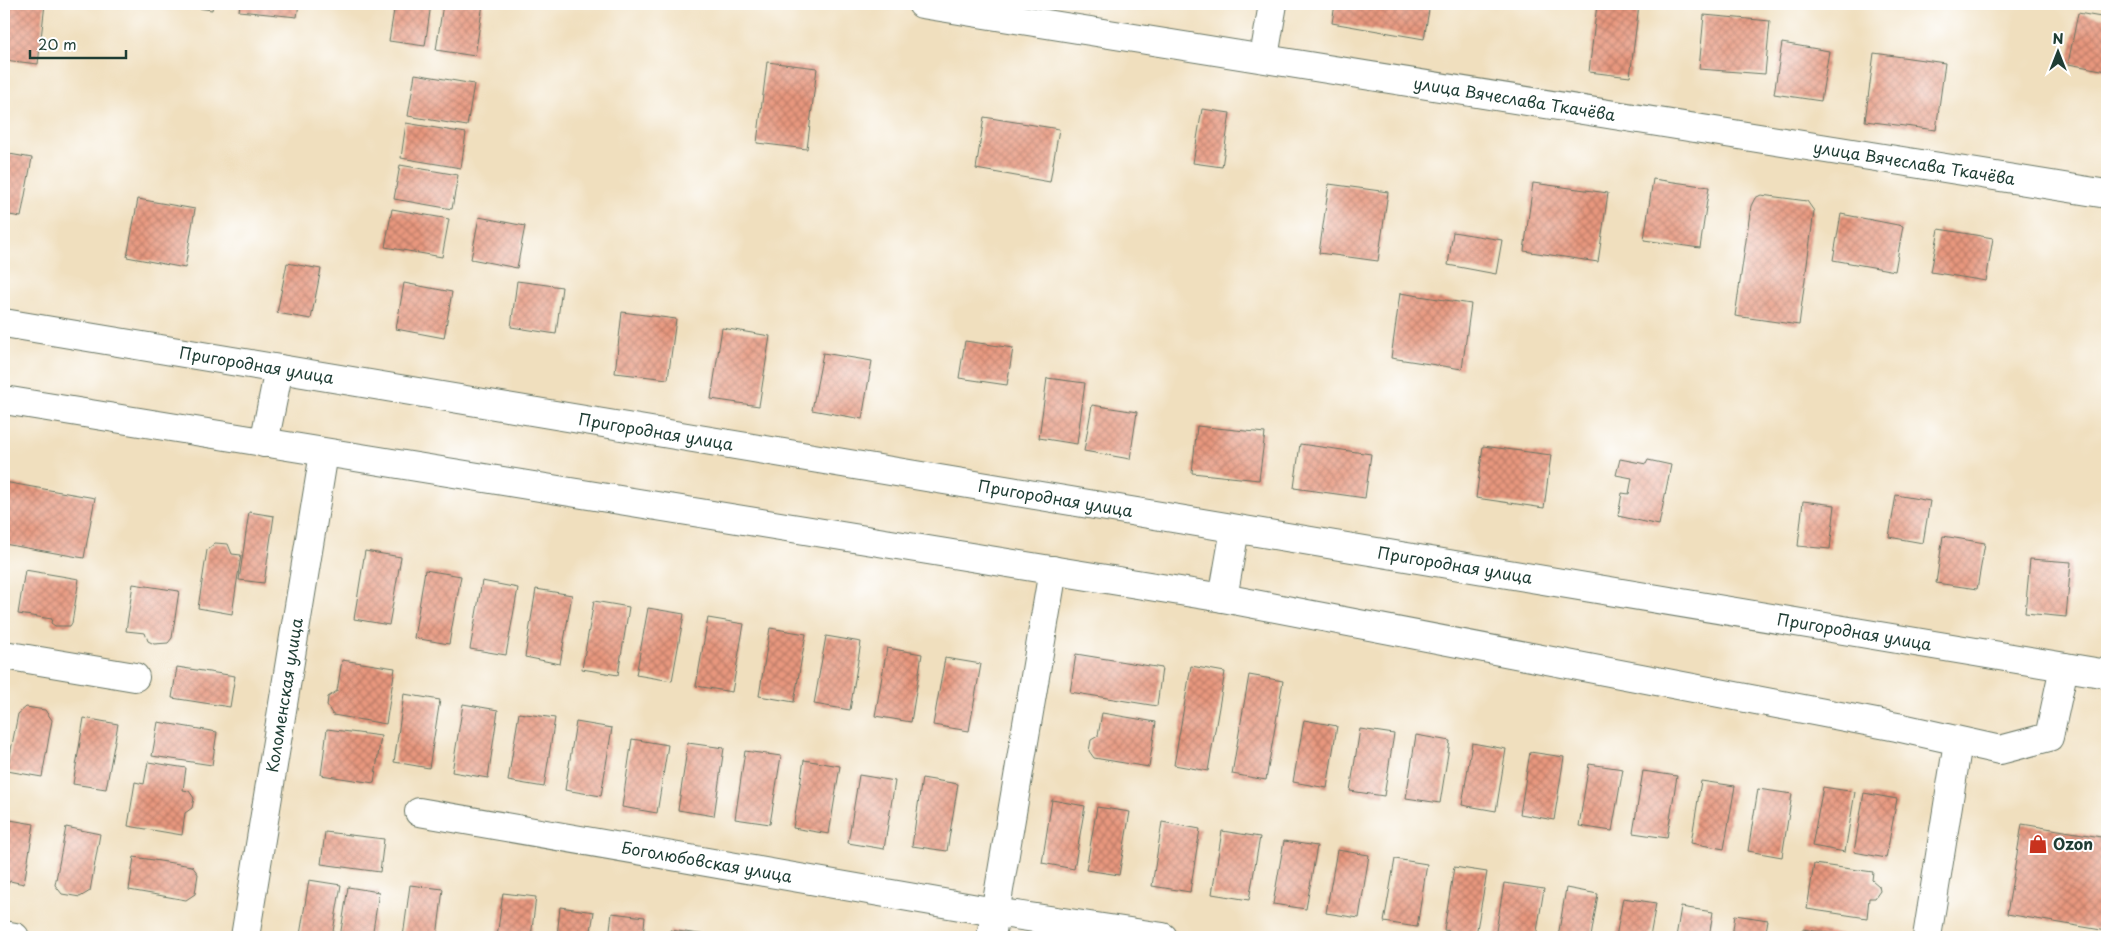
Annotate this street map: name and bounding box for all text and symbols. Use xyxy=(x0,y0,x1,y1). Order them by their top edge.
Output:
scale bar xyxy=(30,28,126,60)
north arrow xyxy=(2034,28,2084,78)
text: N xyxy=(2052,28,2064,49)
text: 20 m xyxy=(38,32,77,55)
street label: улица Вячеслава Ткачёва xyxy=(1412,70,1617,126)
street label: улица Вячеслава Ткачёва xyxy=(1812,134,2017,190)
street label: Пригородная улица xyxy=(178,339,336,389)
street label: Пригородная улица xyxy=(577,406,735,456)
street label: Пригородная улица xyxy=(977,473,1135,522)
street label: Пригородная улица xyxy=(1376,539,1534,589)
street label: Пригородная улица xyxy=(1775,606,1934,656)
street label: Коломенская улица xyxy=(259,616,308,774)
place label: Ozon xyxy=(2053,831,2093,855)
shop icon: Ozon xyxy=(2027,833,2049,855)
street label: Боголюбовская улица xyxy=(620,834,794,888)

